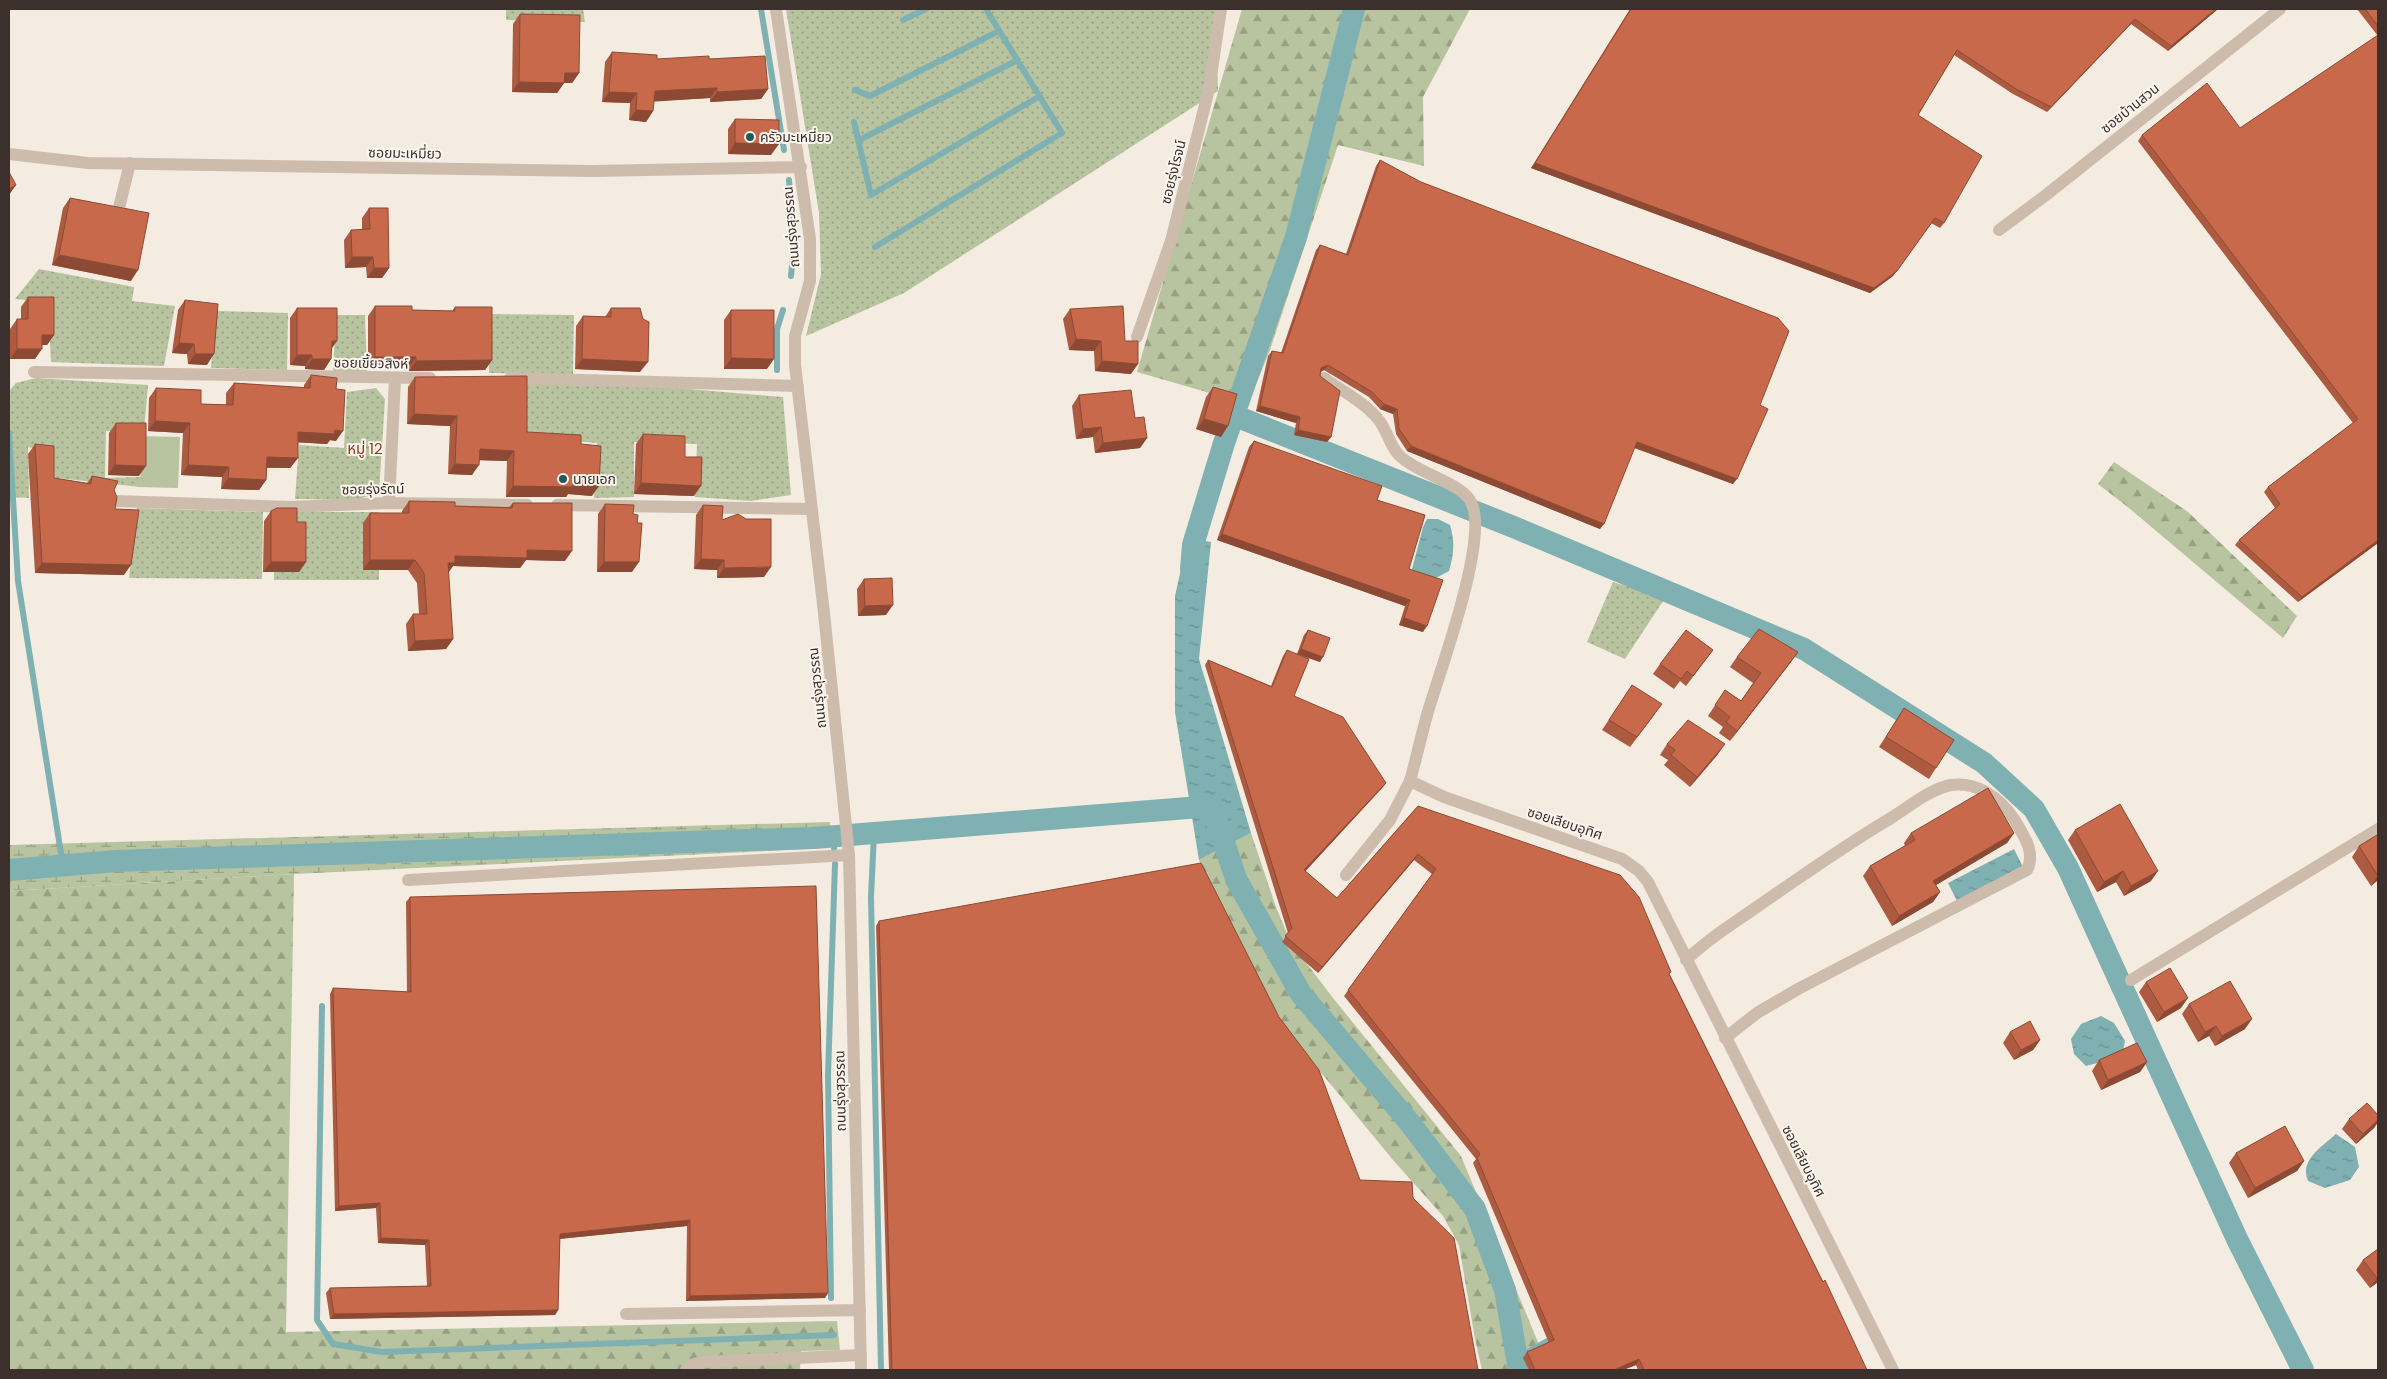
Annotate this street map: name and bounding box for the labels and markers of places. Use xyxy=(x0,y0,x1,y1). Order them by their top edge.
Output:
place label: ครัวมะเหมี่ยว xyxy=(760,127,832,147)
marker: ครัวมะเหมี่ยว xyxy=(744,131,756,143)
place label: นายเอก xyxy=(573,469,616,489)
marker: นายเอก xyxy=(557,473,569,485)

